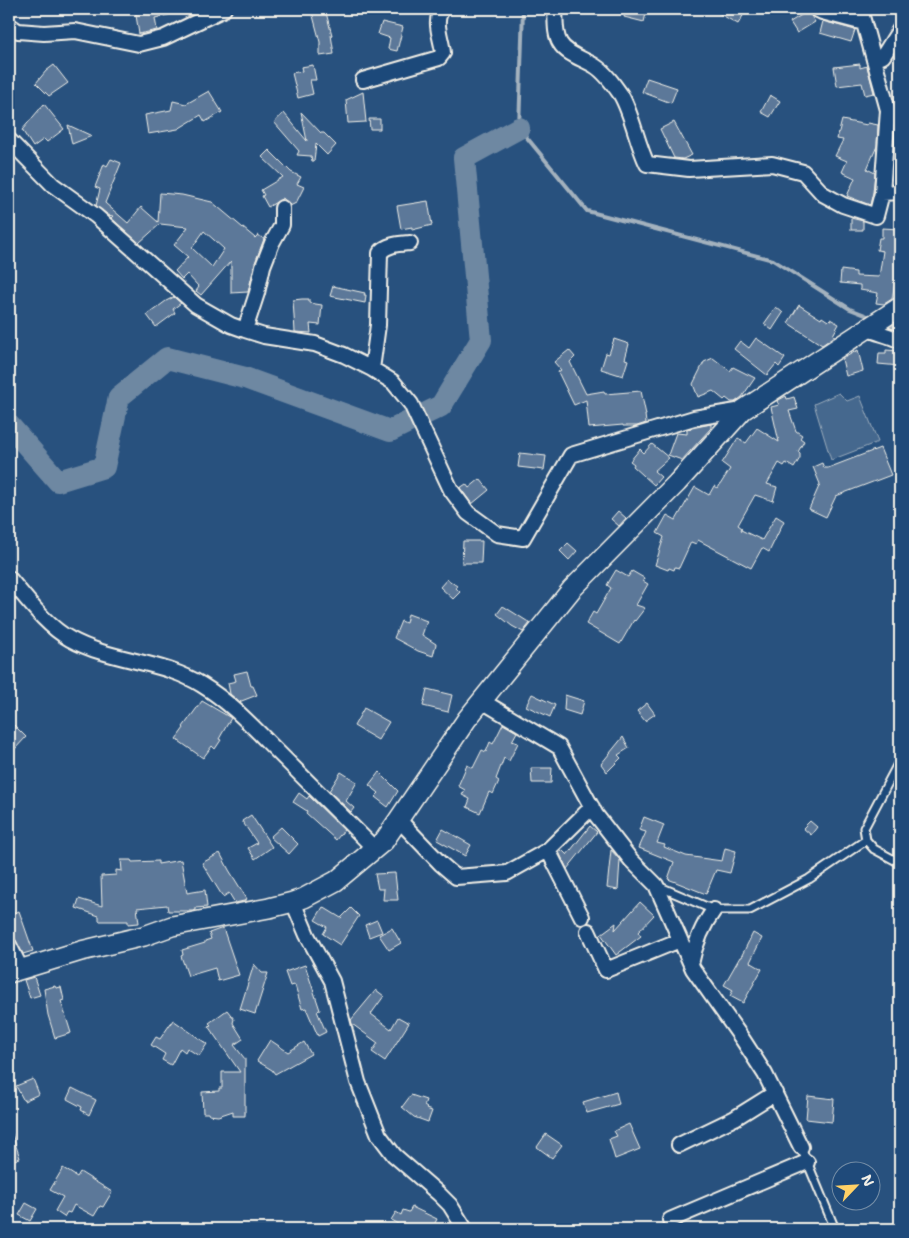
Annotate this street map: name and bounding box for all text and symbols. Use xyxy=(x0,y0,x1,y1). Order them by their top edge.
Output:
north arrow xyxy=(832,1160,882,1210)
text: N xyxy=(857,1172,878,1189)

